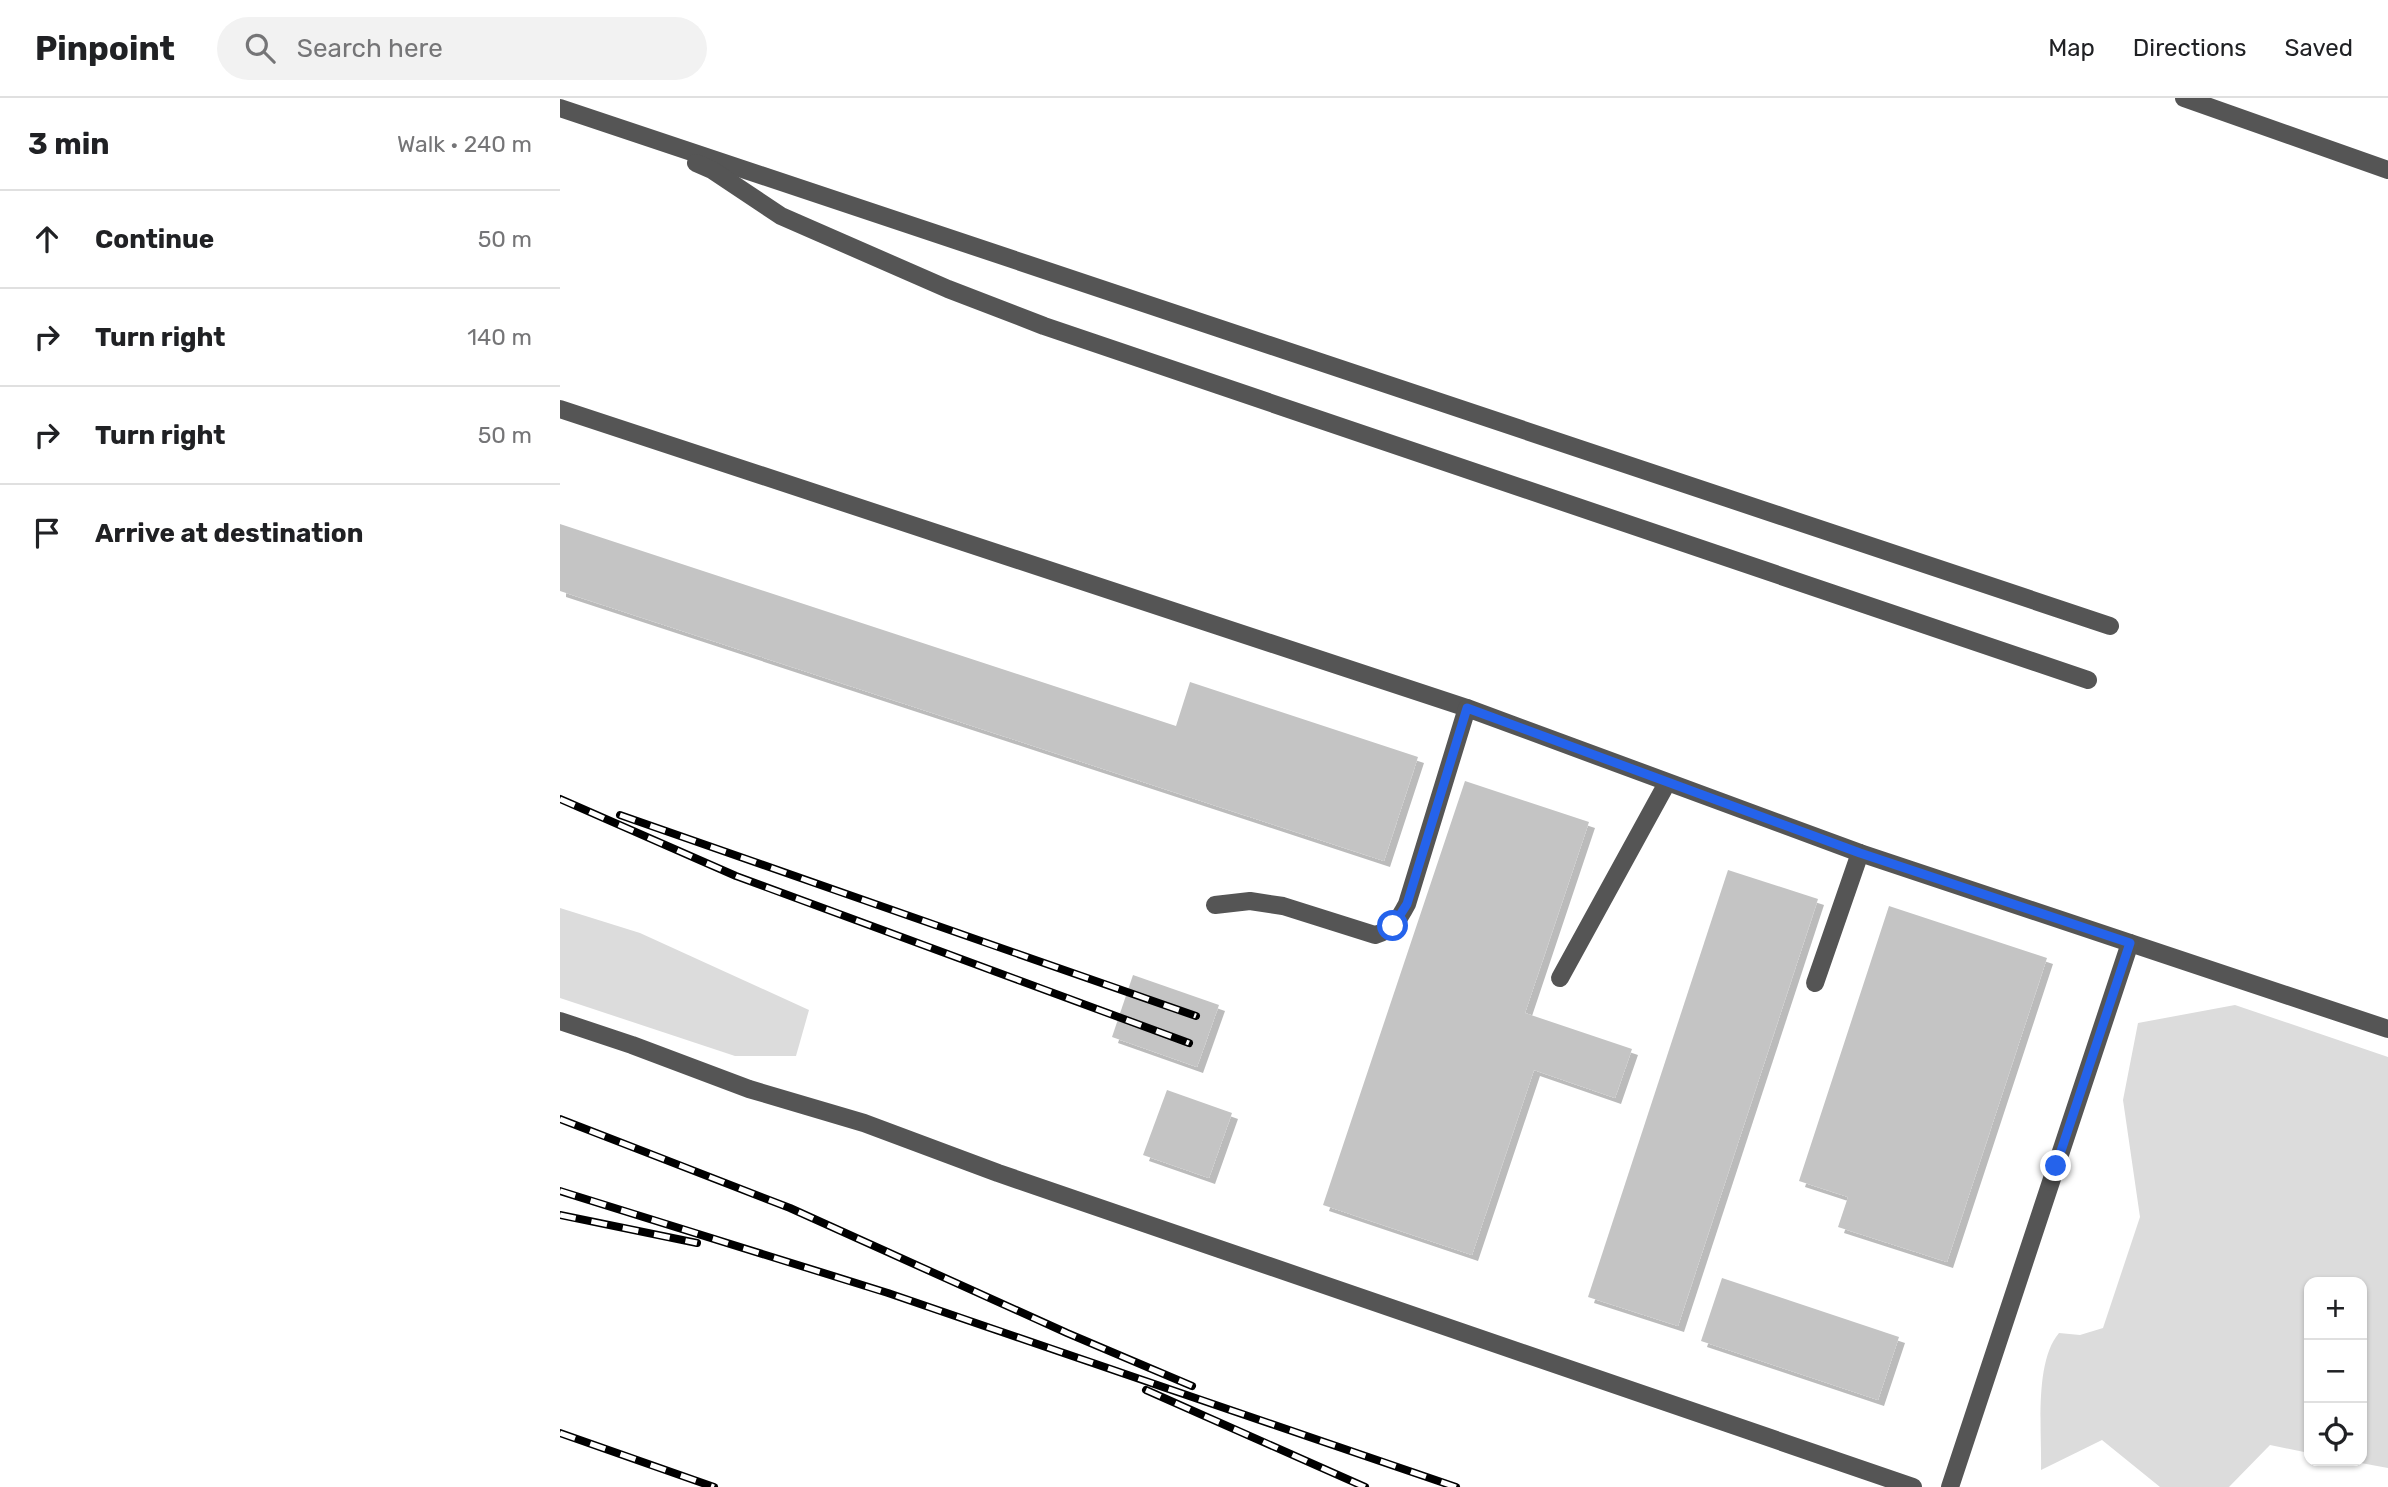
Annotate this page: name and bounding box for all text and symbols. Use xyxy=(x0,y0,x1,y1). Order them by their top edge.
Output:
search box xyxy=(217,17,707,80)
text: Pinpoint xyxy=(35,29,175,68)
icon: search xyxy=(241,29,279,67)
text: Search here xyxy=(297,33,443,64)
text: Map xyxy=(2048,34,2095,62)
text: Directions xyxy=(2133,34,2246,62)
text: Saved xyxy=(2284,34,2353,62)
text: 3 min xyxy=(28,126,110,162)
text: Walk · 240 m xyxy=(397,130,532,158)
icon: ahead xyxy=(28,220,66,258)
text: Continue xyxy=(95,224,214,255)
text: 50 m xyxy=(478,225,532,253)
icon: right xyxy=(28,318,66,356)
text: Turn right xyxy=(95,322,225,353)
text: 140 m xyxy=(467,323,532,351)
icon: right xyxy=(28,416,66,454)
text: Turn right xyxy=(95,420,225,451)
text: 50 m xyxy=(478,421,532,449)
icon: arrive xyxy=(28,514,66,552)
text: Arrive at destination xyxy=(95,518,363,549)
route start xyxy=(1377,910,1408,941)
route end xyxy=(2040,1150,2071,1181)
map controls xyxy=(2304,1277,2367,1466)
button: + xyxy=(2304,1277,2367,1340)
button: − xyxy=(2304,1340,2367,1403)
button: locate xyxy=(2304,1403,2367,1466)

